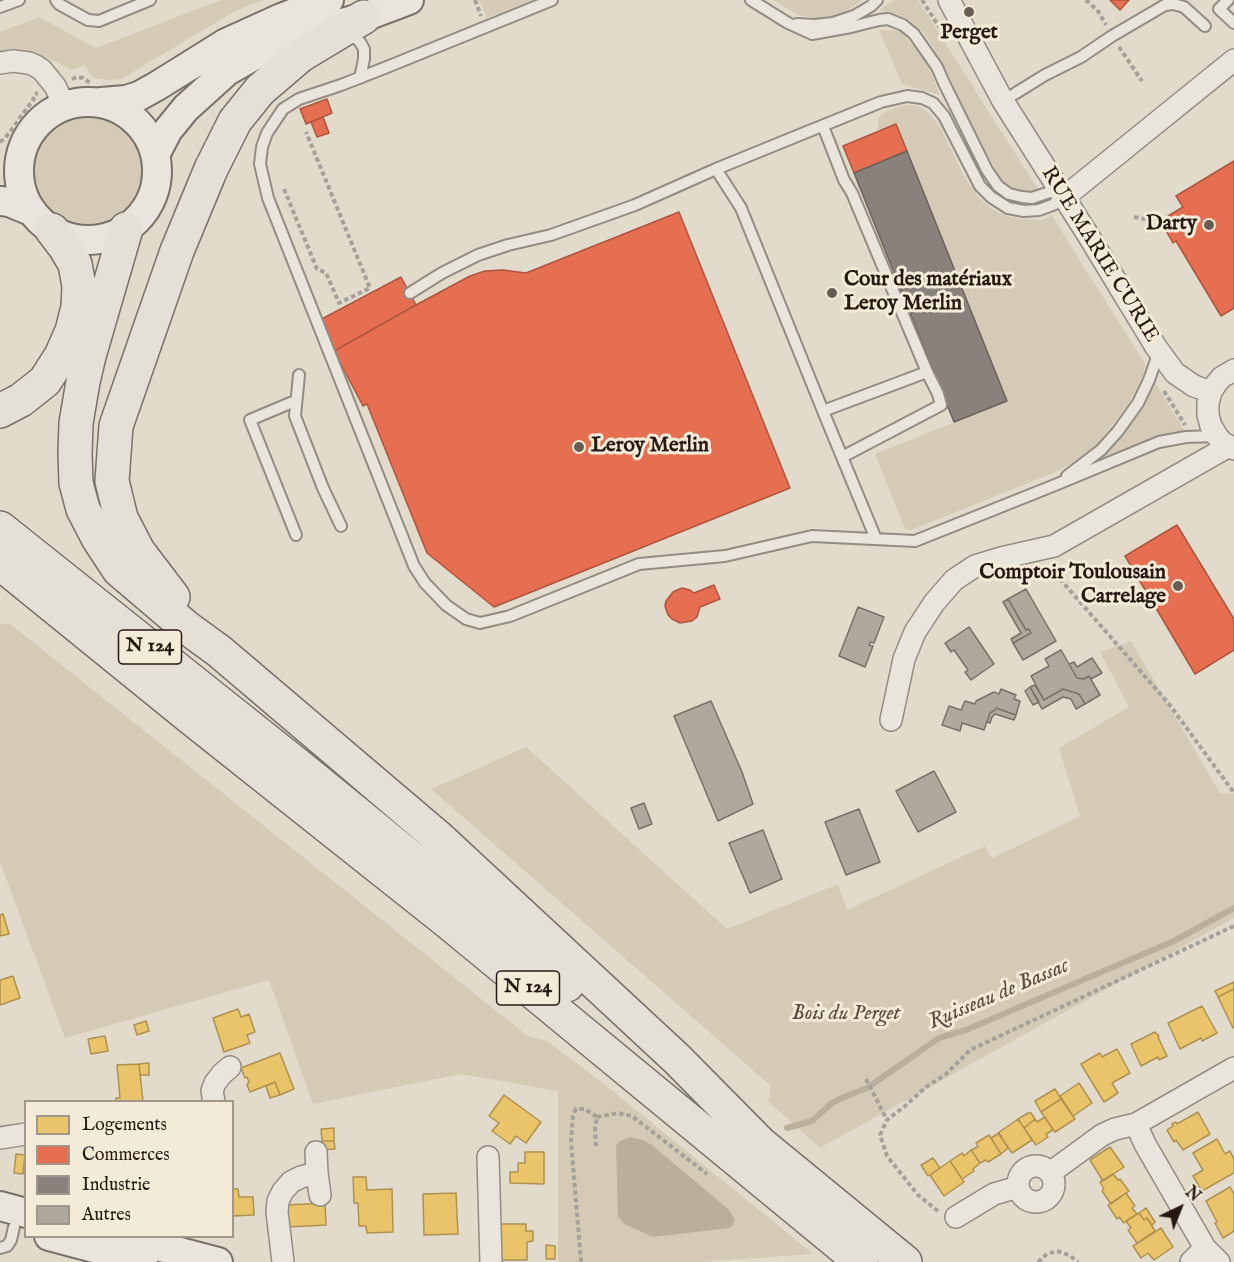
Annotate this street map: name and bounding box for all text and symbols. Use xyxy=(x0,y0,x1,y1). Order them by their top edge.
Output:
marker: Perget xyxy=(962,5,976,19)
place label: Perget xyxy=(940,21,998,47)
street label: RUE MARIE CURIE xyxy=(1035,163,1163,347)
place label: Darty xyxy=(1146,212,1197,238)
marker: Darty xyxy=(1202,218,1216,232)
place label: Cour des matériaux Leroy Merlin xyxy=(844,268,1012,318)
marker: Cour des matériaux Leroy Merlin xyxy=(825,286,839,300)
place label: Leroy Merlin xyxy=(591,434,709,460)
marker: Leroy Merlin xyxy=(572,440,586,454)
place label: Comptoir Toulousain Carrelage xyxy=(979,561,1166,611)
marker: Comptoir Toulousain Carrelage xyxy=(1171,579,1185,593)
road number: N 124 xyxy=(118,630,182,664)
water label: Ruisseau de Bassac xyxy=(925,954,1073,1036)
road number: N 124 xyxy=(496,971,560,1005)
park label: Bois du Perget xyxy=(792,1002,900,1028)
legend xyxy=(24,1100,234,1238)
text: Logements xyxy=(82,1114,167,1137)
text: Commerces xyxy=(82,1144,170,1167)
text: Industrie xyxy=(82,1174,150,1197)
north arrow xyxy=(1150,1178,1210,1238)
text: N xyxy=(1180,1183,1204,1207)
text: Autres xyxy=(82,1204,131,1227)

